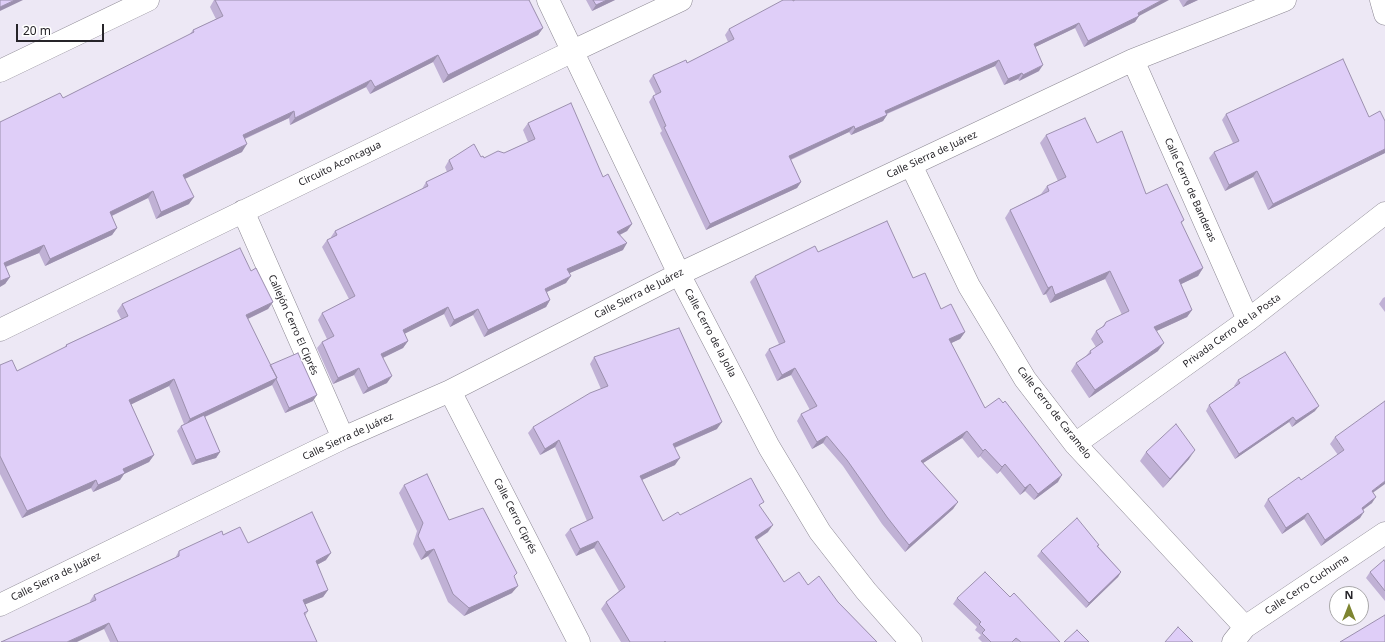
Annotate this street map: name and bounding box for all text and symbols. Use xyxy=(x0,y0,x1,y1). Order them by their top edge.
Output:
scale bar xyxy=(18,16,106,42)
text: 20 m xyxy=(23,22,51,39)
street label: Calle Sierra de Juárez xyxy=(885,129,979,181)
street label: Calle Cerro de Banderas xyxy=(1162,136,1218,244)
street label: Circuito Aconcagua xyxy=(297,139,383,189)
street label: Calle Sierra de Juárez xyxy=(592,266,686,322)
street label: Callejón Cerro El Ciprés xyxy=(265,273,321,377)
street label: Calle Cerro de la Jolla xyxy=(682,287,738,379)
street label: Privada Cerro de la Posta xyxy=(1181,292,1283,370)
street label: Calle Cerro de Caramelo xyxy=(1014,365,1094,461)
street label: Calle Sierra de Juárez xyxy=(301,411,395,463)
street label: Calle Cerro Ciprés xyxy=(491,476,539,556)
street label: Calle Sierra de Juárez xyxy=(9,550,103,604)
street label: Calle Cerro Cuchuma xyxy=(1263,552,1351,618)
north arrow xyxy=(1329,586,1369,626)
text: N xyxy=(1345,587,1353,602)

